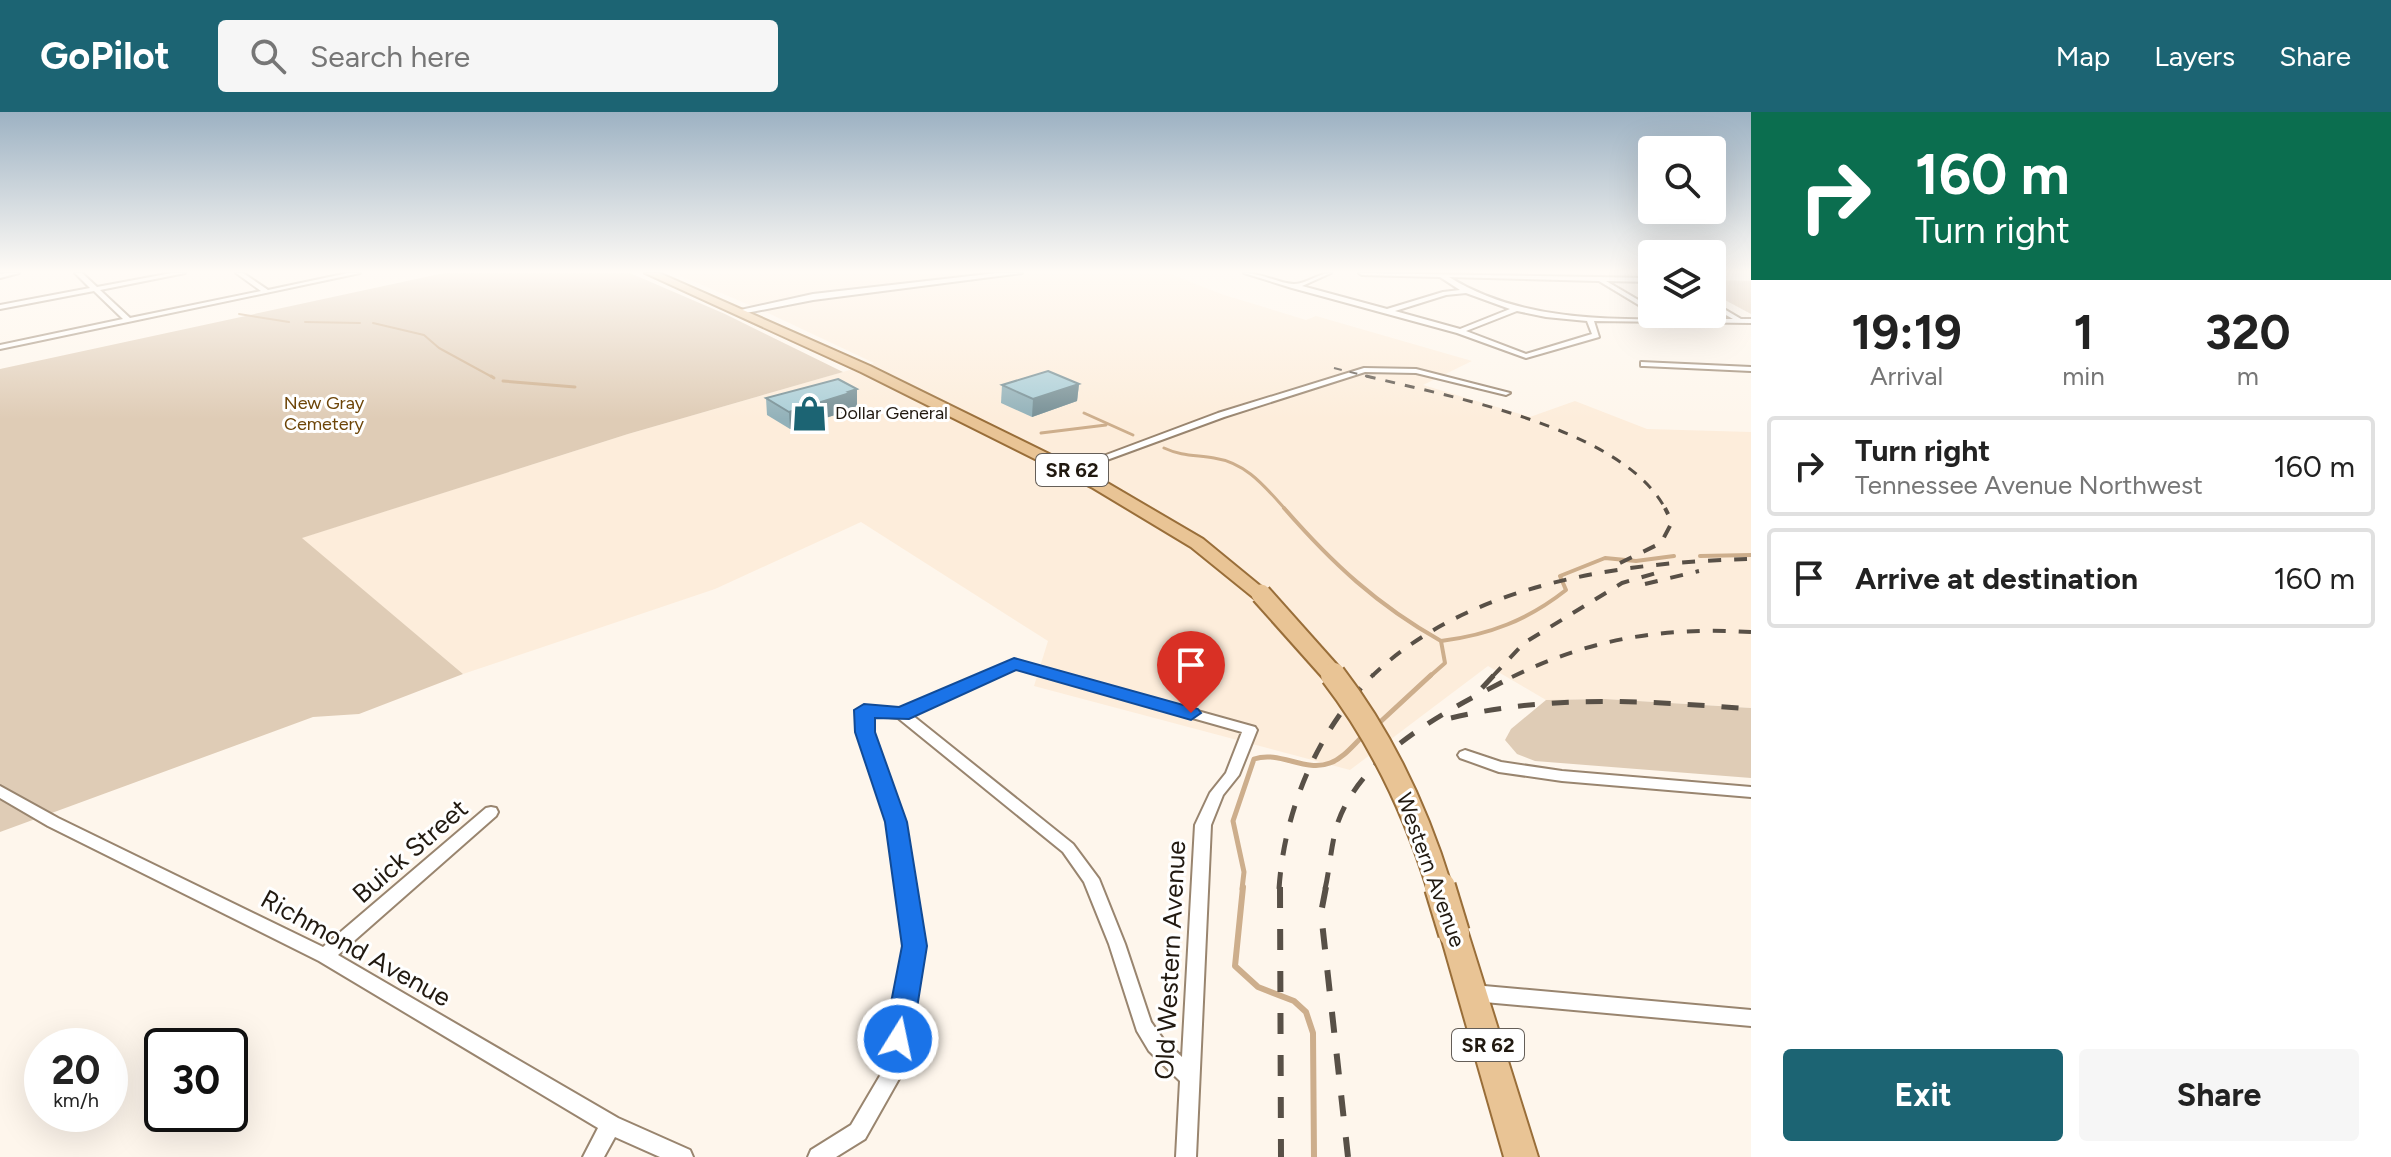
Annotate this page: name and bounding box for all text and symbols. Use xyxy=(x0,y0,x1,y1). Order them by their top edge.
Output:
search box xyxy=(218,20,778,92)
text: GoPilot xyxy=(40,33,170,79)
icon: search xyxy=(246,34,290,78)
text: Search here xyxy=(310,38,470,75)
text: Map xyxy=(2056,39,2110,73)
text: Layers xyxy=(2154,39,2235,73)
text: Share xyxy=(2279,39,2351,73)
map controls xyxy=(1638,136,1726,328)
button: search xyxy=(1638,136,1726,224)
text: 160 m xyxy=(1915,141,2070,208)
icon: right xyxy=(1783,144,1887,248)
text: Turn right xyxy=(1915,209,2070,252)
button: layers xyxy=(1638,240,1726,328)
text: 19:19 xyxy=(1851,303,1962,361)
text: 1 xyxy=(2073,303,2094,361)
text: 320 xyxy=(2205,303,2291,361)
text: Arrival xyxy=(1870,360,1943,392)
text: min xyxy=(2062,360,2105,392)
text: m xyxy=(2237,360,2259,392)
park label: New Gray Cemetery xyxy=(284,392,365,435)
shop icon: Dollar General xyxy=(790,394,828,432)
place label: Dollar General xyxy=(835,402,948,424)
text: Turn right xyxy=(1855,432,1990,469)
icon: right xyxy=(1787,444,1831,488)
text: 160 m xyxy=(2273,448,2355,485)
road number: SR 62 xyxy=(1036,454,1108,486)
text: Tennessee Avenue Northwest xyxy=(1855,469,2203,501)
icon: arrive xyxy=(1787,556,1831,600)
text: Arrive at destination xyxy=(1855,560,2138,597)
text: 160 m xyxy=(2273,560,2355,597)
pin xyxy=(1157,631,1225,713)
icon: arrive xyxy=(1169,643,1213,687)
street label: Western Avenue xyxy=(1391,789,1471,951)
street label: Buick Street xyxy=(346,792,474,910)
street label: Old Western Avenue xyxy=(1148,840,1192,1080)
street label: Richmond Avenue xyxy=(255,883,457,1013)
position arrow xyxy=(856,997,940,1081)
speed limit sign: 30 xyxy=(144,1028,248,1132)
road number: SR 62 xyxy=(1452,1029,1524,1061)
text: 20 xyxy=(51,1046,101,1094)
button: Exit xyxy=(1783,1049,2063,1141)
button: Share xyxy=(2079,1049,2359,1141)
text: km/h xyxy=(53,1088,99,1112)

